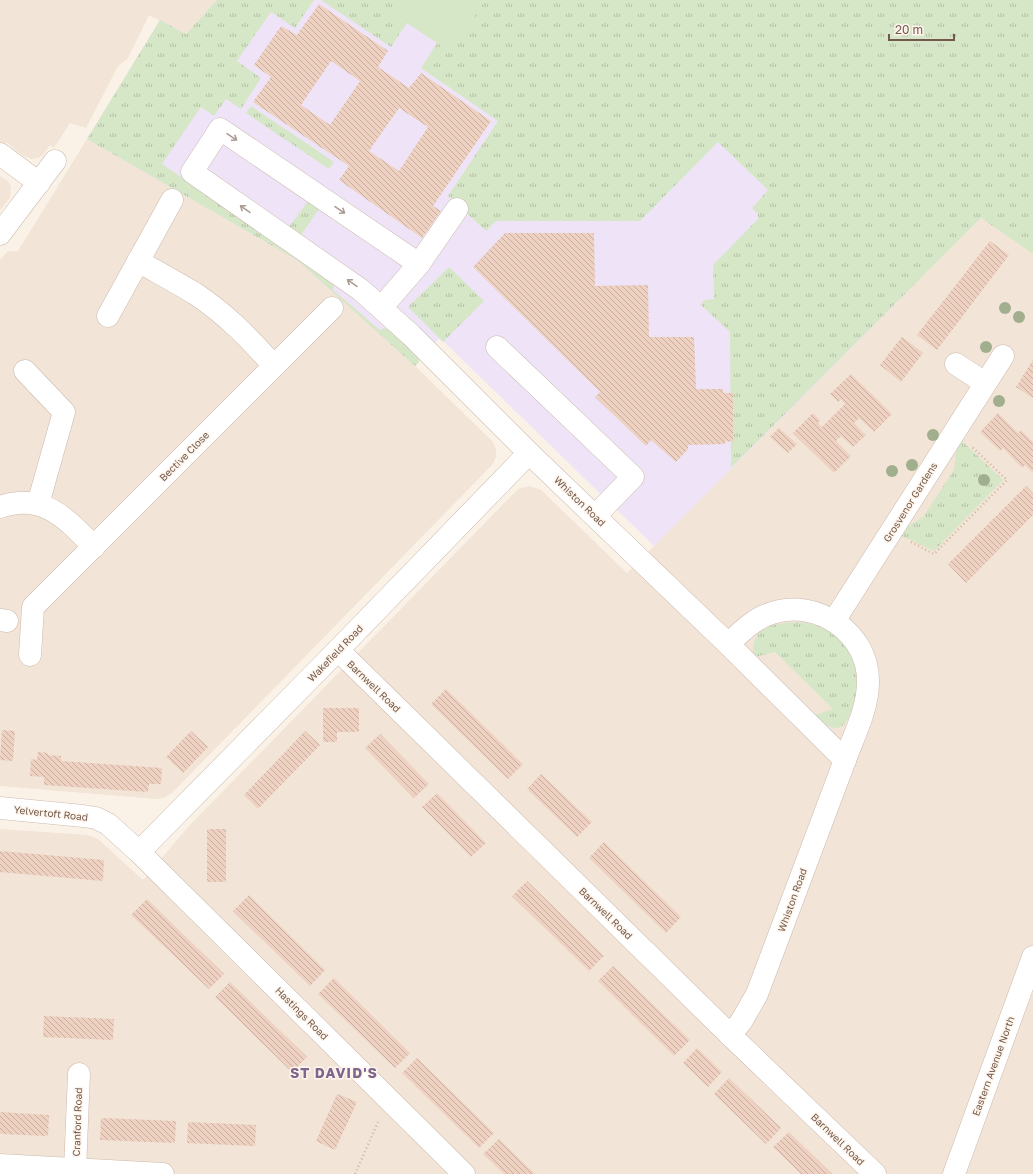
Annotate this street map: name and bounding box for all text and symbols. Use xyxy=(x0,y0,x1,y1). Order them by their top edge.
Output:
scale bar xyxy=(889,16,954,42)
text: 20 m xyxy=(895,22,923,37)
one-way arrow xyxy=(226,133,237,141)
one-way arrow xyxy=(240,205,251,213)
one-way arrow xyxy=(334,206,345,214)
one-way arrow xyxy=(346,279,357,287)
street label: Bective Close xyxy=(157,429,211,483)
street label: Grosvenor Gardens xyxy=(881,460,939,544)
street label: Whiston Road xyxy=(552,473,608,529)
street label: Wakefield Road xyxy=(305,622,365,684)
street label: Barnwell Road xyxy=(345,658,403,714)
street label: Yelvertoft Road xyxy=(13,803,89,823)
street label: Whiston Road xyxy=(775,867,809,933)
street label: Barnwell Road xyxy=(577,885,635,941)
street label: Hastings Road xyxy=(273,984,331,1042)
street label: Eastern Avenue North xyxy=(969,1015,1017,1117)
district label: ST DAVID'S xyxy=(290,1064,378,1081)
street label: Cranford Road xyxy=(70,1087,84,1157)
street label: Barnwell Road xyxy=(809,1111,867,1167)

